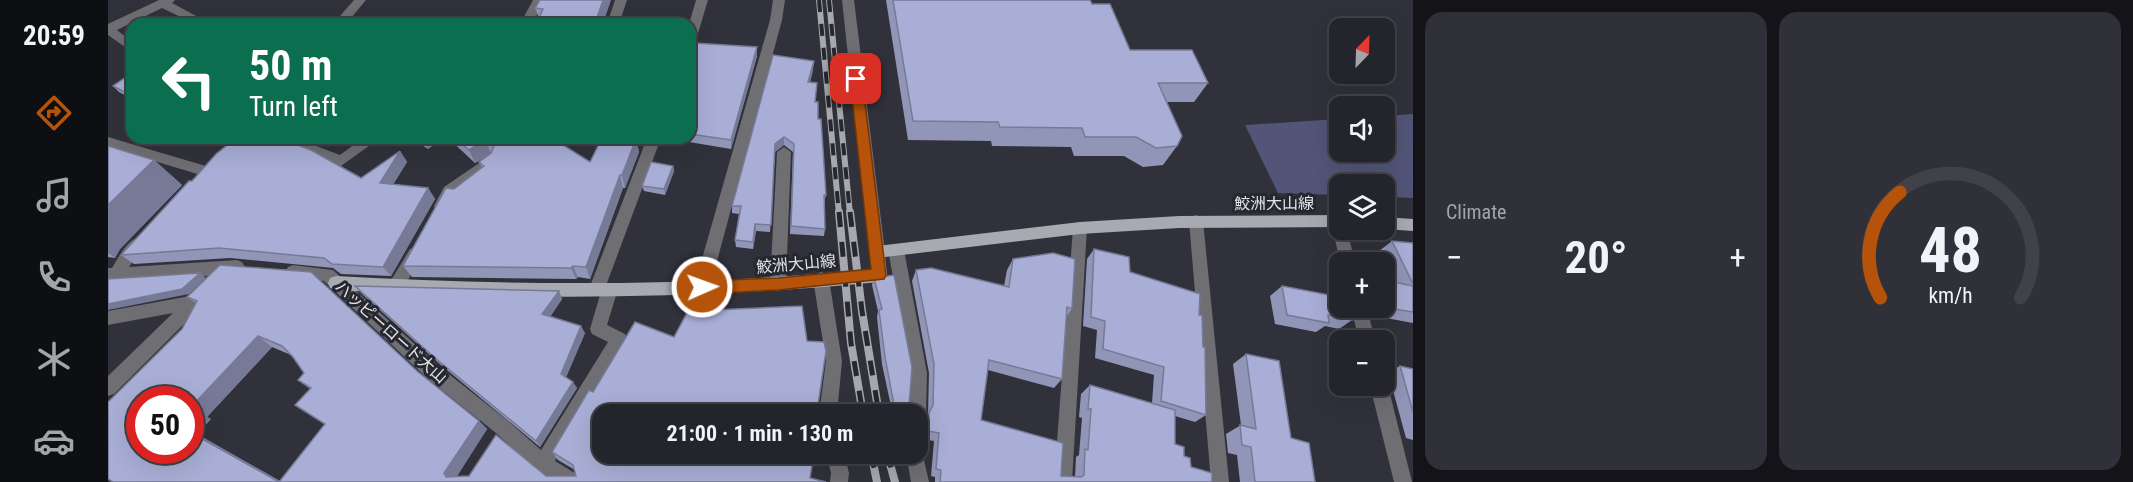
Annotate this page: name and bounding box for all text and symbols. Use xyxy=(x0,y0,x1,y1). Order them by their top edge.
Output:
north arrow xyxy=(1329,18,1395,84)
map controls xyxy=(1329,18,1395,396)
text: 20:59 xyxy=(23,20,85,52)
text: 50 m xyxy=(249,41,332,90)
icon: left xyxy=(150,42,228,120)
pin xyxy=(830,53,881,104)
icon: arrive xyxy=(839,62,872,95)
text: Turn left xyxy=(249,91,338,123)
icon: directions xyxy=(33,92,75,134)
button: sound xyxy=(1329,96,1395,162)
icon: music xyxy=(33,174,75,216)
button: layers xyxy=(1329,174,1395,240)
street label: 鮫洲大山線 xyxy=(1234,194,1314,213)
text: Climate xyxy=(1446,200,1506,224)
text: 48 xyxy=(1918,214,1982,287)
text: 20° xyxy=(1565,231,1628,284)
text: − xyxy=(1446,238,1463,277)
text: + xyxy=(1730,238,1746,277)
street label: 鮫洲大山線 xyxy=(755,251,837,277)
button: + xyxy=(1329,252,1395,318)
position arrow xyxy=(670,255,734,319)
icon: phone xyxy=(33,256,75,298)
street label: ハッピーロード大山 xyxy=(331,277,451,387)
text: km/h xyxy=(1928,283,1972,308)
button: − xyxy=(1329,330,1395,396)
icon: climate xyxy=(33,338,75,380)
speed limit sign: 50 xyxy=(126,386,204,464)
icon: car xyxy=(33,420,75,462)
text: 21:00 · 1 min · 130 m xyxy=(667,421,853,446)

